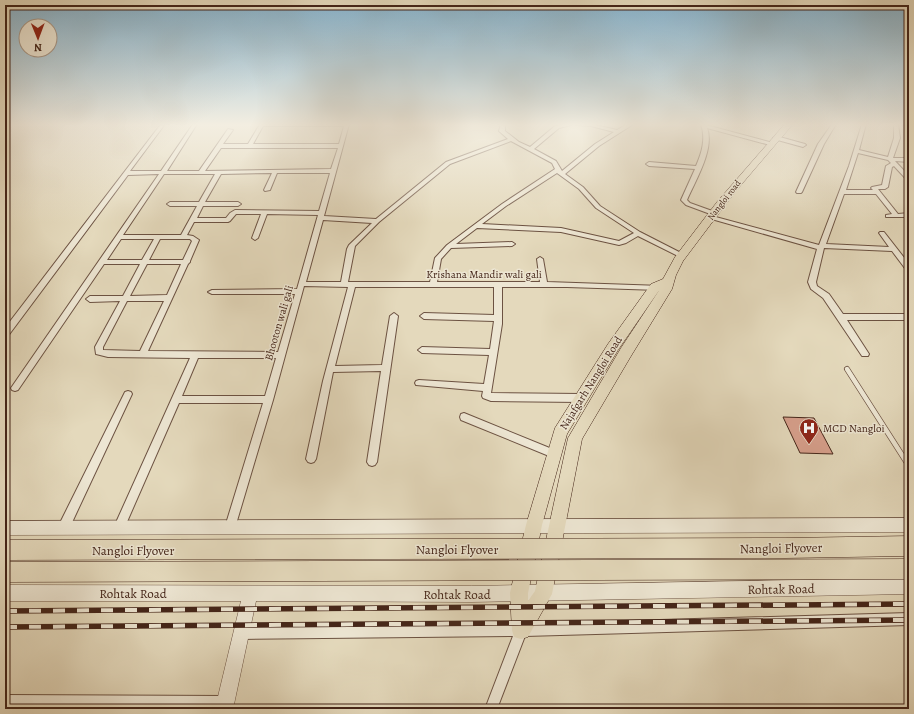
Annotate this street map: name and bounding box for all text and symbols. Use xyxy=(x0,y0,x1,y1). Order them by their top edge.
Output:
north arrow xyxy=(18,18,58,58)
text: N xyxy=(34,40,42,55)
street label: Nangloi road xyxy=(705,177,744,223)
street label: Krishana Mandir wali gali xyxy=(426,267,542,282)
street label: Bhooton wali gali xyxy=(261,284,297,362)
street label: Najafgarh Nangloi Road xyxy=(556,333,626,433)
hospital icon: MCD Nangloi xyxy=(798,417,820,445)
place label: MCD Nangloi xyxy=(823,421,885,436)
street label: Nangloi Flyover xyxy=(739,539,823,557)
street label: Nangloi Flyover xyxy=(416,541,498,558)
street label: Nangloi Flyover xyxy=(92,542,174,559)
street label: Rohtak Road xyxy=(747,580,815,598)
street label: Rohtak Road xyxy=(99,585,167,602)
street label: Rohtak Road xyxy=(423,586,491,603)

